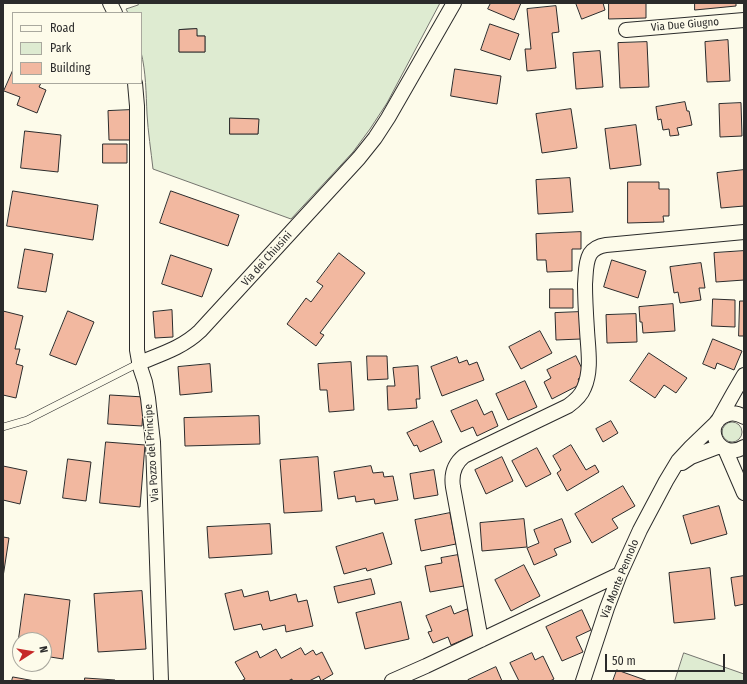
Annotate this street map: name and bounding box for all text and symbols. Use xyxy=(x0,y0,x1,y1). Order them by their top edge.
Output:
legend xyxy=(12,12,142,84)
street label: Via Due Giugno xyxy=(651,15,719,35)
text: Road xyxy=(50,21,75,35)
text: Park xyxy=(50,41,71,55)
text: Building xyxy=(50,61,90,75)
street label: Via dei Chiusini xyxy=(239,229,295,289)
street label: Via Pozzo del Principe xyxy=(142,404,162,502)
street label: Via Monte Pennolo xyxy=(598,538,642,620)
north arrow xyxy=(12,632,52,672)
text: N xyxy=(36,645,50,654)
scale bar xyxy=(607,646,727,672)
text: 50 m xyxy=(612,654,636,668)

